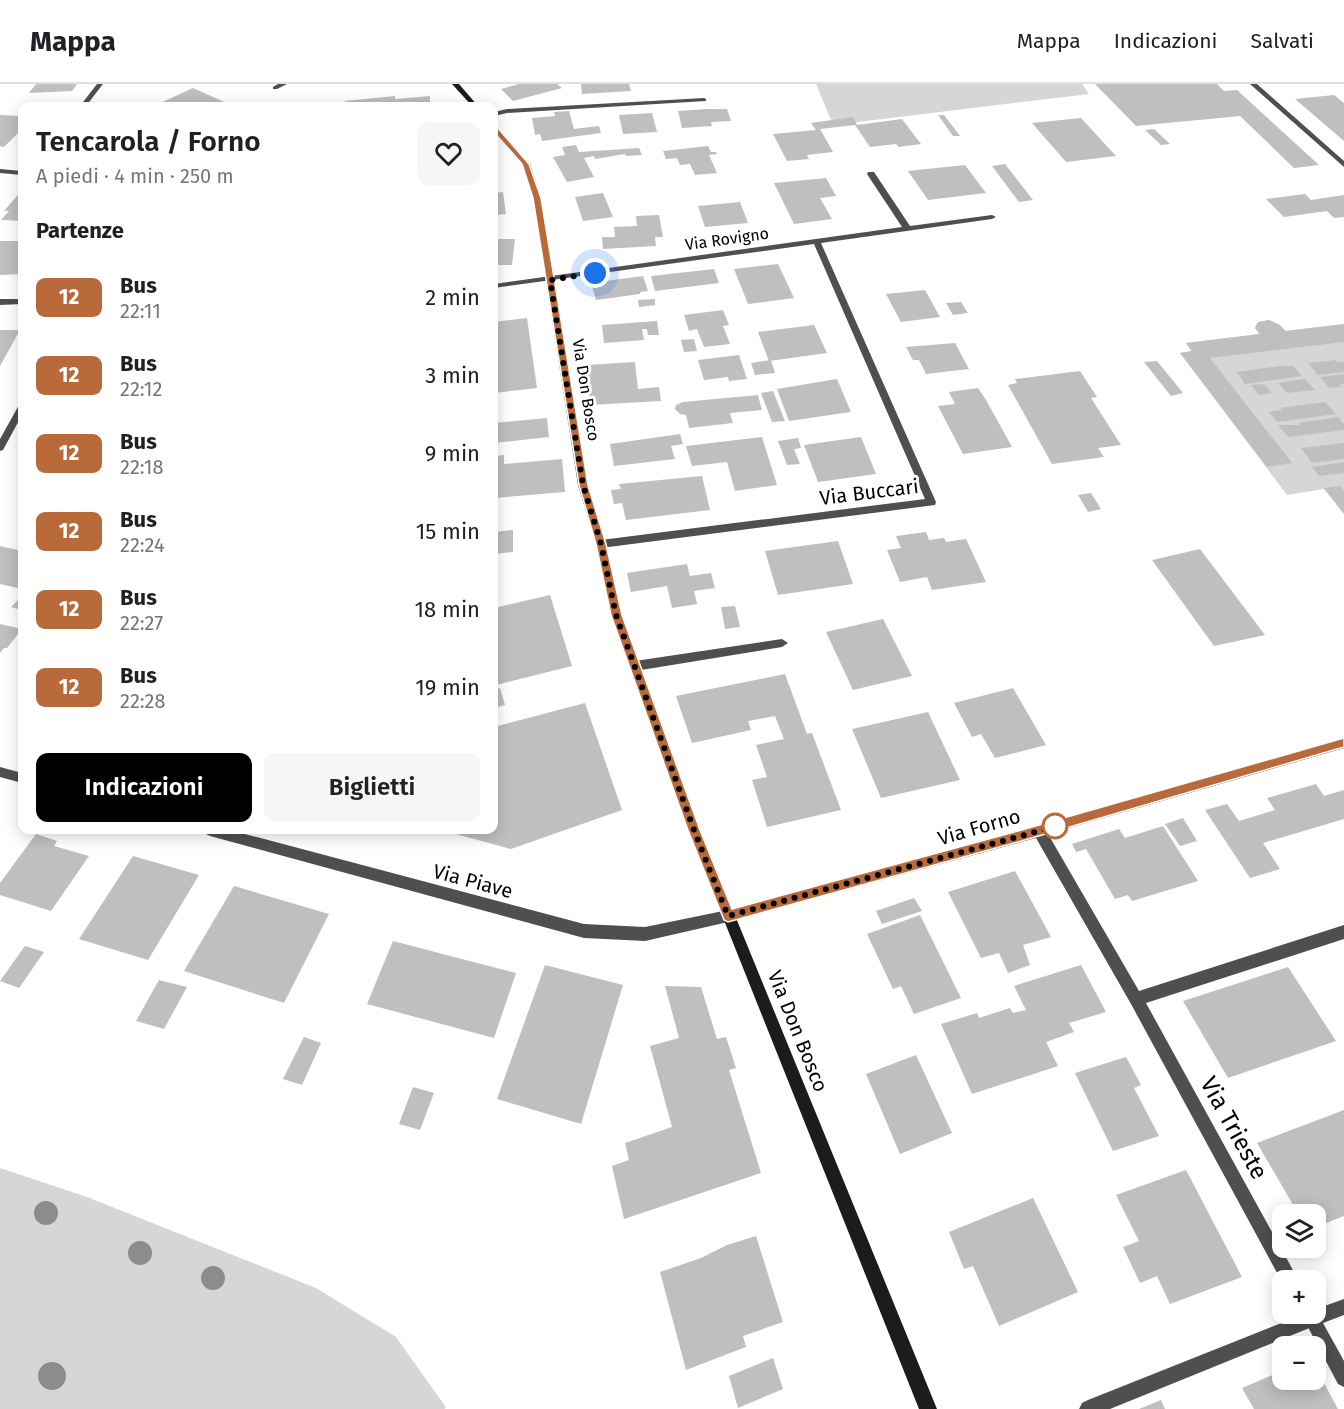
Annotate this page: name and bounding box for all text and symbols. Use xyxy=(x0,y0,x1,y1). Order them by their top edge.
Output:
text: Mappa xyxy=(30,25,116,58)
text: Mappa xyxy=(1017,28,1081,54)
text: Indicazioni xyxy=(1114,28,1217,54)
text: Salvati xyxy=(1250,28,1314,54)
button: heart xyxy=(417,122,480,185)
text: Tencarola / Forno xyxy=(36,125,261,158)
text: A piedi · 4 min · 250 m xyxy=(36,164,234,188)
text: Partenze xyxy=(36,217,124,244)
street label: Via Rovigno xyxy=(684,224,770,254)
your location xyxy=(580,258,610,288)
text: Bus xyxy=(120,272,157,299)
text: 12 xyxy=(59,284,79,310)
text: 2 min xyxy=(425,284,480,311)
text: 22:11 xyxy=(120,299,161,323)
street label: Via Don Bosco xyxy=(569,338,603,442)
text: Bus xyxy=(120,350,157,377)
text: 12 xyxy=(59,362,79,388)
text: 3 min xyxy=(425,362,480,389)
text: 22:12 xyxy=(120,377,162,401)
text: Bus xyxy=(120,428,157,455)
text: 12 xyxy=(59,440,79,466)
text: 9 min xyxy=(425,440,480,467)
text: 22:18 xyxy=(120,455,163,479)
street label: Via Buccari xyxy=(818,474,920,510)
text: Bus xyxy=(120,506,157,533)
text: 12 xyxy=(59,518,79,544)
text: 15 min xyxy=(416,518,480,545)
text: 22:24 xyxy=(120,533,165,557)
text: Bus xyxy=(120,584,157,611)
text: 12 xyxy=(59,596,79,622)
text: 18 min xyxy=(415,596,480,623)
text: 22:27 xyxy=(120,611,163,635)
text: Bus xyxy=(120,662,157,689)
text: 12 xyxy=(59,674,79,700)
text: 19 min xyxy=(415,674,480,701)
text: 22:28 xyxy=(120,689,166,713)
button: Indicazioni xyxy=(36,753,252,822)
button: Biglietti xyxy=(264,753,480,822)
street label: Via Forno xyxy=(935,804,1023,850)
unlabelled marker xyxy=(1042,813,1068,839)
street label: Via Piave xyxy=(431,859,515,903)
street label: Via Don Bosco xyxy=(763,967,833,1095)
street label: Via Trieste xyxy=(1194,1072,1274,1184)
map controls xyxy=(1272,1204,1326,1390)
button: layers xyxy=(1272,1204,1326,1258)
button: + xyxy=(1272,1270,1326,1324)
button: − xyxy=(1272,1336,1326,1390)

